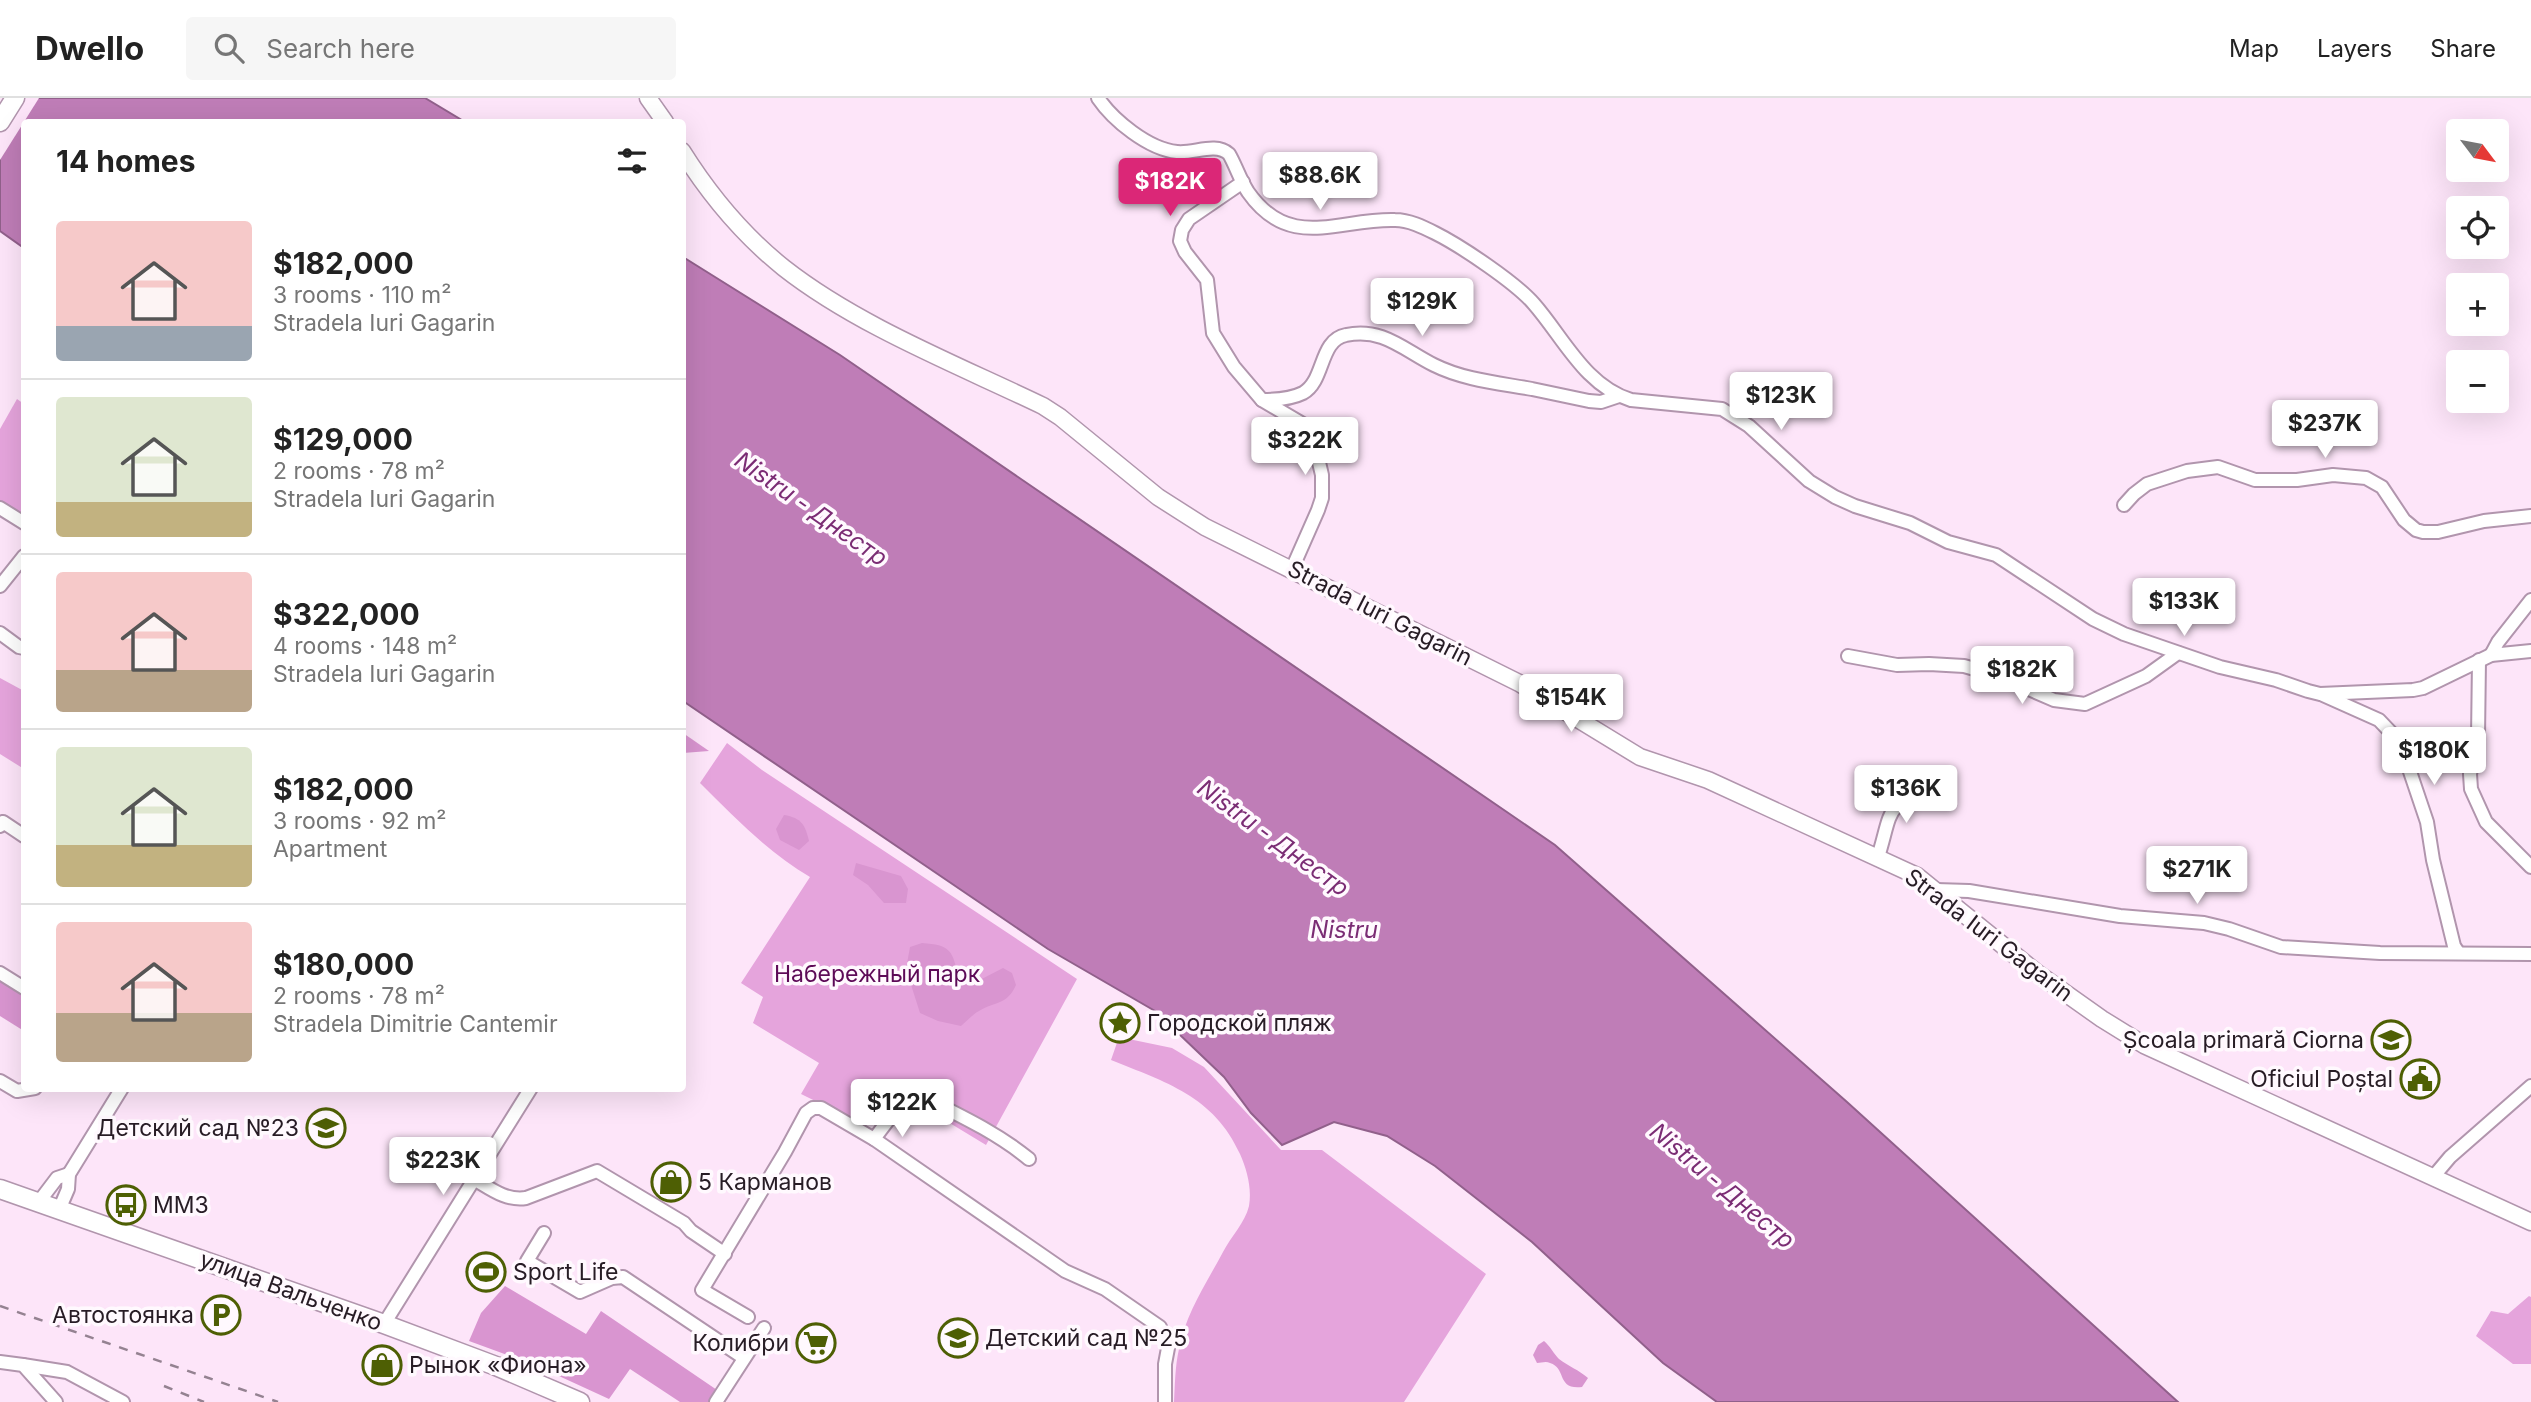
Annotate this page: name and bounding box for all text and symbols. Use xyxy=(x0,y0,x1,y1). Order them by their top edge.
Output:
search box xyxy=(186,17,676,80)
text: Dwello xyxy=(35,28,144,68)
icon: search xyxy=(210,29,248,67)
text: Search here xyxy=(266,33,415,64)
text: Map xyxy=(2229,34,2279,63)
text: Layers xyxy=(2317,34,2392,63)
text: Share xyxy=(2430,34,2496,63)
north arrow xyxy=(2446,119,2510,182)
map controls xyxy=(2446,119,2509,413)
icon: filters xyxy=(613,142,651,180)
text: 14 homes xyxy=(56,143,195,179)
pin: $88.6K xyxy=(1263,152,1377,212)
pin: $182K xyxy=(1121,158,1219,218)
text: $88.6K xyxy=(1278,161,1362,189)
text: $182K xyxy=(1135,167,1205,195)
button: locate xyxy=(2446,196,2509,259)
text: $182,000 xyxy=(273,245,414,281)
icon: home xyxy=(112,249,196,333)
button: + xyxy=(2446,273,2509,336)
pin: $129K xyxy=(1373,278,1471,338)
text: 3 rooms · 110 m² xyxy=(273,281,451,309)
text: $129K xyxy=(1387,287,1457,315)
text: Stradela Iuri Gagarin xyxy=(273,309,495,337)
button: − xyxy=(2446,350,2509,413)
pin: $123K xyxy=(1732,372,1830,432)
text: $123K xyxy=(1746,381,1816,409)
pin: $237K xyxy=(2276,400,2374,460)
text: $237K xyxy=(2288,409,2362,437)
pin: $322K xyxy=(1256,418,1354,477)
text: $129,000 xyxy=(273,421,413,457)
icon: home xyxy=(112,425,196,509)
text: $322K xyxy=(1267,426,1343,454)
water label: Nistru - Днестр xyxy=(729,445,893,572)
text: 2 rooms · 78 m² xyxy=(273,457,445,485)
text: Stradela Iuri Gagarin xyxy=(273,485,495,513)
street label: Strada Iuri Gagarin xyxy=(1283,554,1477,672)
pin: $133K xyxy=(2135,578,2233,638)
text: $133K xyxy=(2148,587,2220,615)
text: $322,000 xyxy=(273,596,420,632)
icon: home xyxy=(112,600,196,684)
text: 4 rooms · 148 m² xyxy=(273,632,457,660)
pin: $182K xyxy=(1973,646,2071,706)
text: $182K xyxy=(1987,655,2057,683)
text: Stradela Iuri Gagarin xyxy=(273,660,495,688)
pin: $154K xyxy=(1522,674,1620,734)
text: $154K xyxy=(1535,683,1607,711)
pin: $180K xyxy=(2385,728,2483,787)
text: $180K xyxy=(2398,736,2470,764)
pin: $136K xyxy=(1857,766,1955,825)
text: $182,000 xyxy=(273,771,414,807)
water label: Nistru - Днестр xyxy=(1192,773,1355,902)
text: $136K xyxy=(1870,774,1942,802)
icon: home xyxy=(112,775,196,859)
text: 3 rooms · 92 m² xyxy=(273,807,446,835)
text: Apartment xyxy=(273,835,387,863)
pin: $271K xyxy=(2148,846,2246,906)
text: $271K xyxy=(2162,855,2232,883)
street label: Strada Iuri Gagarin xyxy=(1899,863,2079,1007)
water label: Nistru xyxy=(1310,915,1378,944)
text: $180,000 xyxy=(273,946,414,982)
icon: home xyxy=(112,950,196,1034)
park label: Набережный парк xyxy=(774,960,981,988)
text: 2 rooms · 78 m² xyxy=(273,982,445,1010)
place icon: Городской пляж xyxy=(1099,1002,1141,1044)
place label: Городской пляж xyxy=(1147,1009,1332,1037)
text: Stradela Dimitrie Cantemir xyxy=(273,1010,558,1038)
school or university icon: Școala primară Ciorna xyxy=(2370,1019,2412,1061)
place label: Școala primară Ciorna xyxy=(2123,1026,2364,1054)
public building icon: Oficiul Poștal xyxy=(2399,1058,2441,1100)
place label: Oficiul Poștal xyxy=(2250,1065,2393,1093)
pin: $122K xyxy=(853,1080,951,1139)
text: $122K xyxy=(867,1088,937,1116)
school or university icon: Детский сад №23 xyxy=(305,1107,347,1149)
place label: Детский сад №23 xyxy=(97,1114,299,1142)
water label: Nistru - Днестр xyxy=(1644,1117,1801,1255)
pin: $223K xyxy=(394,1138,492,1197)
text: $223K xyxy=(405,1146,481,1174)
shop icon: 5 Карманов xyxy=(650,1161,692,1203)
place label: 5 Карманов xyxy=(698,1168,832,1196)
bus stop icon: ММЗ xyxy=(105,1184,147,1226)
place label: ММЗ xyxy=(153,1191,209,1219)
street label: улица Вальченко xyxy=(196,1245,386,1337)
sports icon: Sport Life xyxy=(465,1251,507,1293)
place label: Sport Life xyxy=(513,1258,618,1286)
parking icon: Автостоянка xyxy=(200,1294,242,1336)
place label: Автостоянка xyxy=(52,1301,194,1329)
school or university icon: Детский сад №25 xyxy=(937,1317,979,1359)
supermarket icon: Колибри xyxy=(795,1322,837,1364)
place label: Детский сад №25 xyxy=(985,1324,1187,1352)
place label: Колибри xyxy=(693,1329,789,1357)
shop icon: Рынок «Фиона» xyxy=(361,1344,403,1386)
place label: Рынок «Фиона» xyxy=(409,1351,587,1379)

